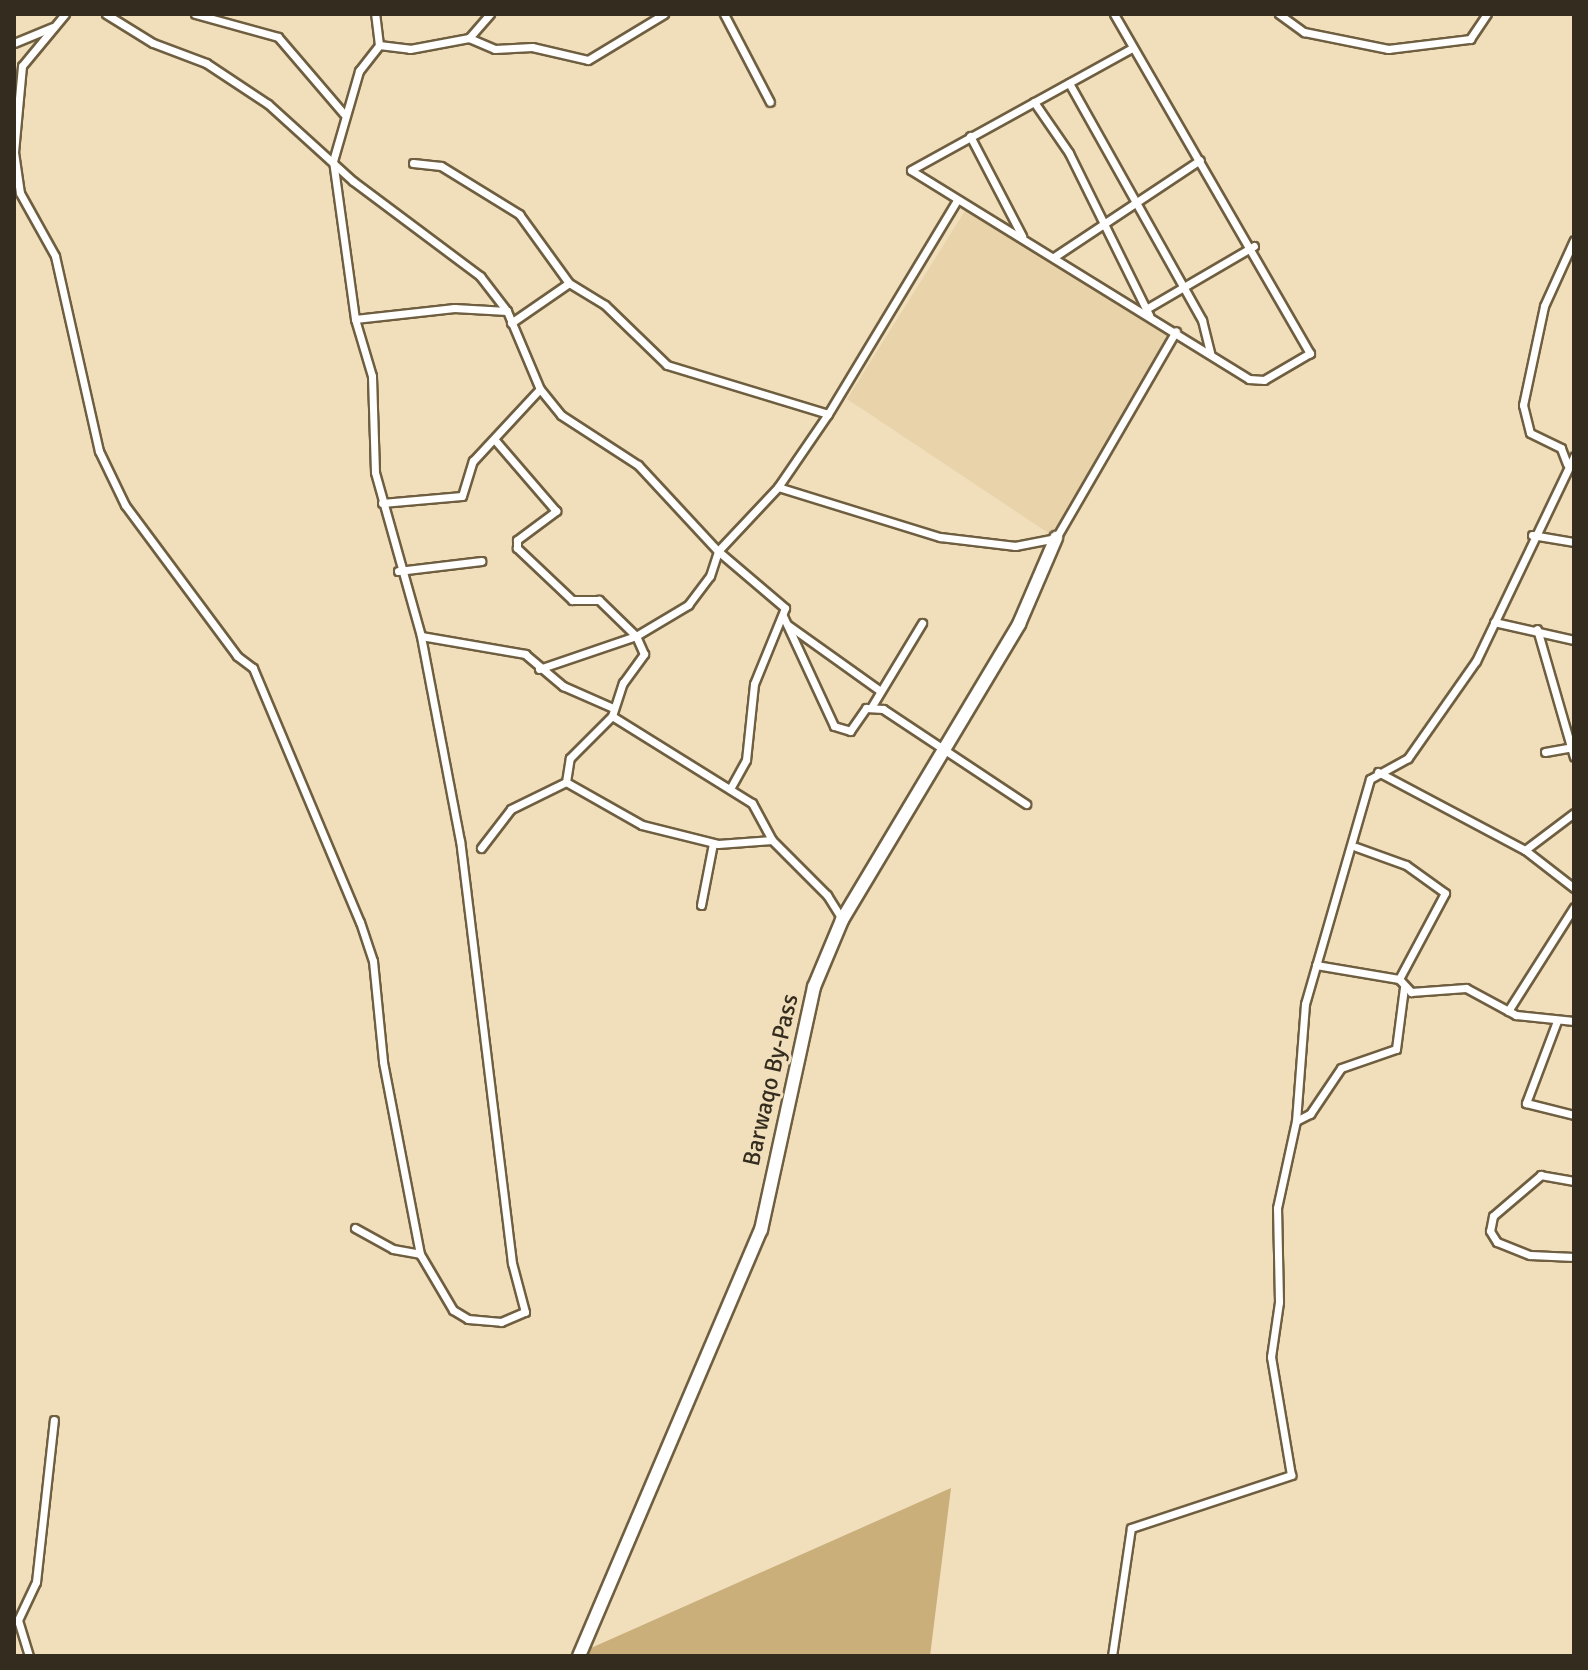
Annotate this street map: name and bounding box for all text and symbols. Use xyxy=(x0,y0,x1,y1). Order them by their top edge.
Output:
street label: Barwaqo By-Pass xyxy=(737,991,805,1169)

